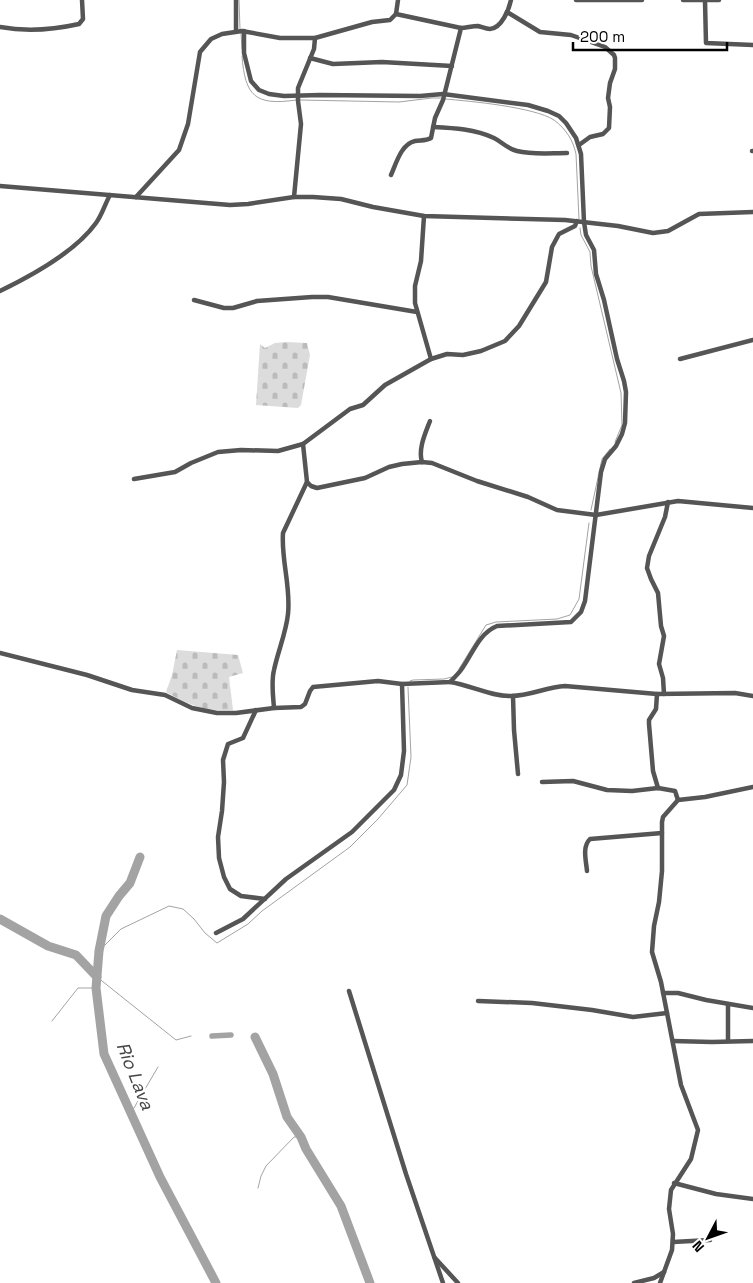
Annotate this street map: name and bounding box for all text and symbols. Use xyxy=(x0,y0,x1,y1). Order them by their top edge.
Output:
scale bar xyxy=(573,20,727,52)
text: 200 m xyxy=(580,27,625,46)
water label: Rio Lava xyxy=(112,1039,160,1114)
north arrow xyxy=(683,1213,733,1263)
text: N xyxy=(688,1237,708,1256)

